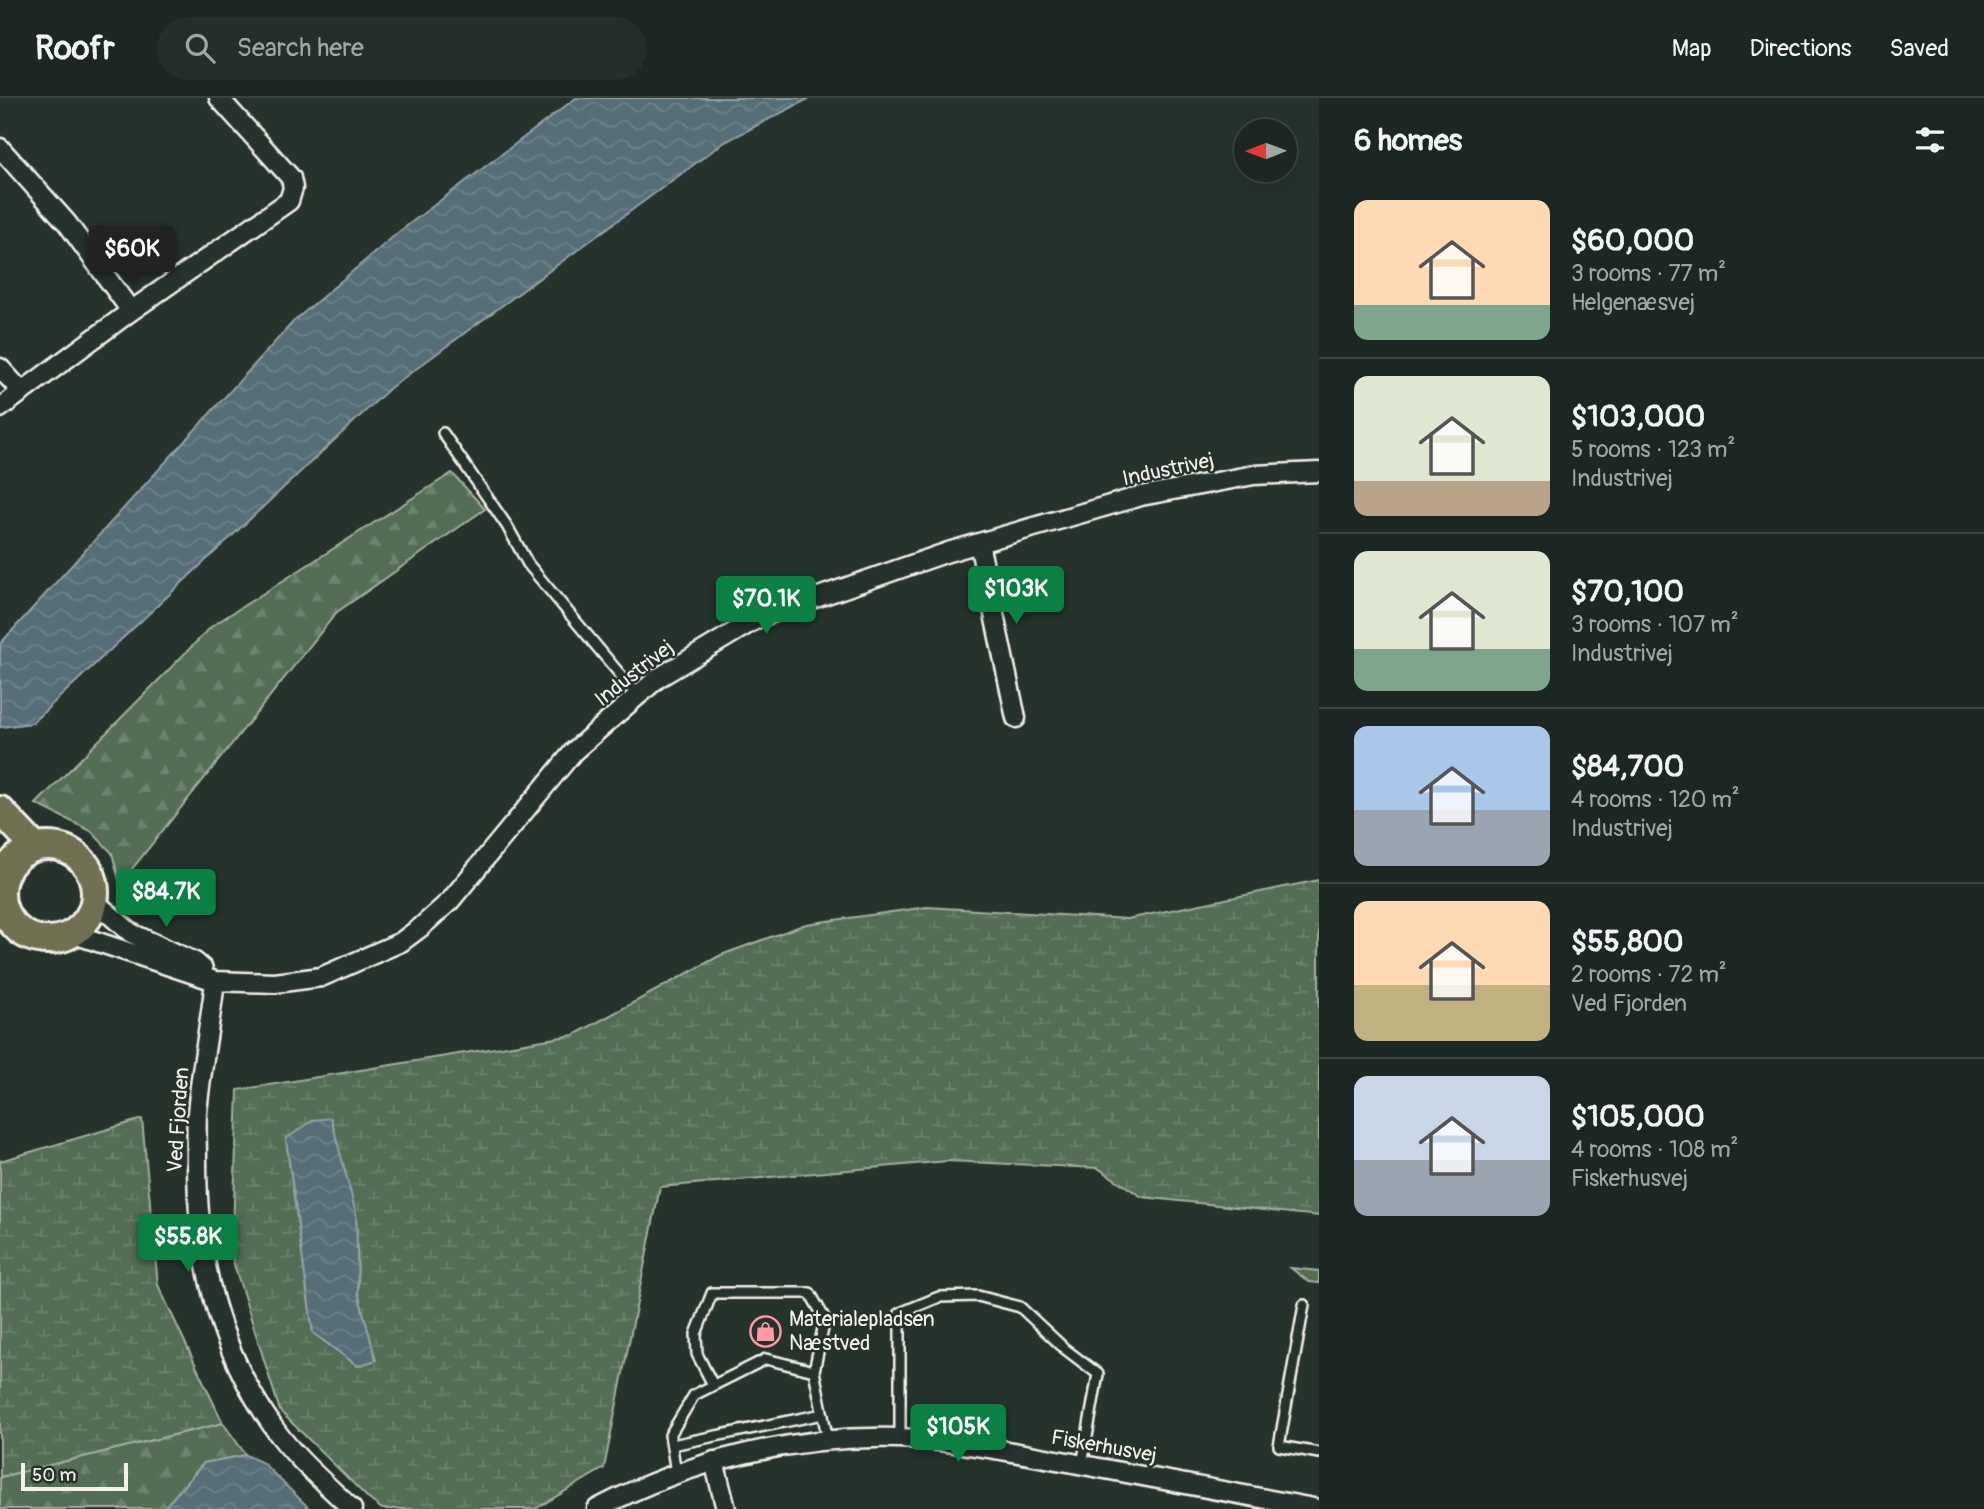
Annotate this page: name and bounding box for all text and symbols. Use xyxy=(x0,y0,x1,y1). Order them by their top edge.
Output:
search box xyxy=(157,17,647,80)
text: Roofr xyxy=(35,28,115,69)
icon: search xyxy=(181,29,219,67)
text: Search here xyxy=(237,32,364,64)
text: Map xyxy=(1672,34,1712,63)
text: Directions xyxy=(1750,34,1851,63)
text: Saved xyxy=(1889,34,1949,63)
north arrow xyxy=(1234,119,1297,182)
map controls xyxy=(1234,119,1297,182)
icon: filters xyxy=(1911,121,1949,159)
text: 6 homes xyxy=(1354,122,1462,159)
text: $60,000 xyxy=(1571,222,1694,259)
pin: $60K xyxy=(91,226,173,286)
icon: home xyxy=(1410,228,1494,312)
text: $60K xyxy=(104,234,160,263)
text: 3 rooms · 77 m² xyxy=(1571,259,1726,288)
text: Helgenæsvej xyxy=(1571,288,1695,317)
text: $103,000 xyxy=(1571,398,1705,435)
icon: home xyxy=(1410,404,1494,488)
text: 5 rooms · 123 m² xyxy=(1571,435,1735,464)
street label: Industrivej xyxy=(1120,447,1216,492)
text: Industrivej xyxy=(1571,464,1673,493)
pin: $103K xyxy=(967,566,1065,626)
text: $70,100 xyxy=(1571,573,1684,610)
text: $103K xyxy=(984,574,1048,603)
pin: $70.1K xyxy=(709,576,823,636)
icon: home xyxy=(1410,579,1494,663)
text: $70.1K xyxy=(732,584,800,613)
text: 3 rooms · 107 m² xyxy=(1571,610,1739,639)
street label: Industrivej xyxy=(589,634,679,713)
text: Industrivej xyxy=(1571,639,1673,668)
text: $84,700 xyxy=(1571,748,1684,785)
icon: home xyxy=(1410,754,1494,838)
text: 4 rooms · 120 m² xyxy=(1571,785,1740,814)
text: Industrivej xyxy=(1571,814,1673,843)
pin: $84.7K xyxy=(109,870,223,929)
text: $84.7K xyxy=(132,877,200,906)
text: $55,800 xyxy=(1571,923,1684,960)
icon: home xyxy=(1410,929,1494,1013)
text: 2 rooms · 72 m² xyxy=(1571,960,1727,989)
text: Ved Fjorden xyxy=(1571,989,1687,1018)
street label: Ved Fjorden xyxy=(161,1066,196,1174)
text: $105,000 xyxy=(1571,1098,1705,1135)
icon: home xyxy=(1410,1104,1494,1188)
text: 4 rooms · 108 m² xyxy=(1571,1135,1738,1164)
text: Fiskerhusvej xyxy=(1571,1164,1688,1193)
pin: $55.8K xyxy=(131,1214,245,1274)
text: $55.8K xyxy=(154,1222,222,1251)
place label: Materialepladsen Næstved xyxy=(789,1306,935,1357)
shop icon: Materialepladsen Næstved xyxy=(749,1314,783,1348)
pin: $105K xyxy=(909,1404,1007,1464)
text: $105K xyxy=(926,1412,990,1441)
street label: Fiskerhusvej xyxy=(1049,1424,1159,1469)
scale bar xyxy=(21,1460,128,1492)
text: 50 m xyxy=(32,1463,76,1487)

